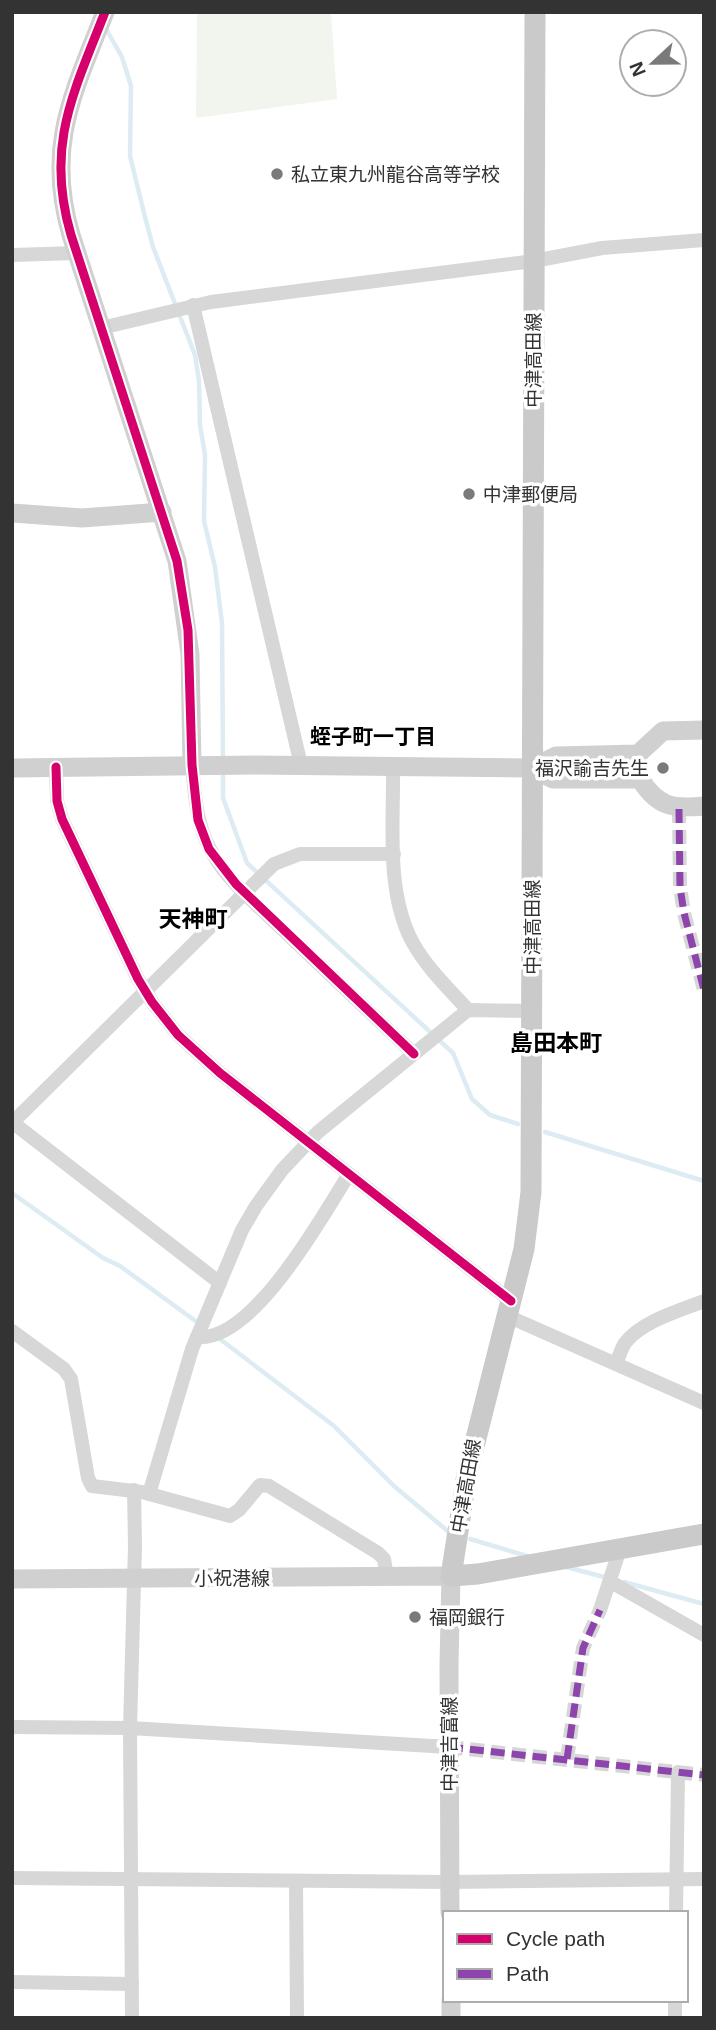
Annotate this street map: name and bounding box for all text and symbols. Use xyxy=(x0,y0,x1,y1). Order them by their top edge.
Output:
north arrow xyxy=(618,28,688,98)
text: N xyxy=(625,59,650,79)
place label: 私立東九州龍谷高等学校 xyxy=(291,164,500,185)
marker: 私立東九州龍谷高等学校 xyxy=(269,166,285,182)
street label: 中津高田線 xyxy=(523,312,544,408)
place label: 中津郵便局 xyxy=(483,484,578,505)
marker: 中津郵便局 xyxy=(461,486,477,502)
district label: 蛭子町一丁目 xyxy=(310,725,436,748)
place label: 福沢諭吉先生 xyxy=(535,758,649,779)
marker: 福沢諭吉先生 xyxy=(655,760,671,776)
street label: 中津高田線 xyxy=(522,879,543,975)
district label: 天神町 xyxy=(159,906,228,932)
district label: 島田本町 xyxy=(510,1030,602,1056)
street label: 中津高田線 xyxy=(447,1437,485,1535)
street label: 小祝港線 xyxy=(194,1568,270,1589)
place label: 福岡銀行 xyxy=(429,1607,505,1628)
marker: 福岡銀行 xyxy=(407,1609,423,1625)
street label: 中津吉富線 xyxy=(439,1696,460,1792)
legend xyxy=(443,1911,688,2002)
text: Cycle path xyxy=(506,1927,605,1950)
text: Path xyxy=(506,1962,549,1985)

